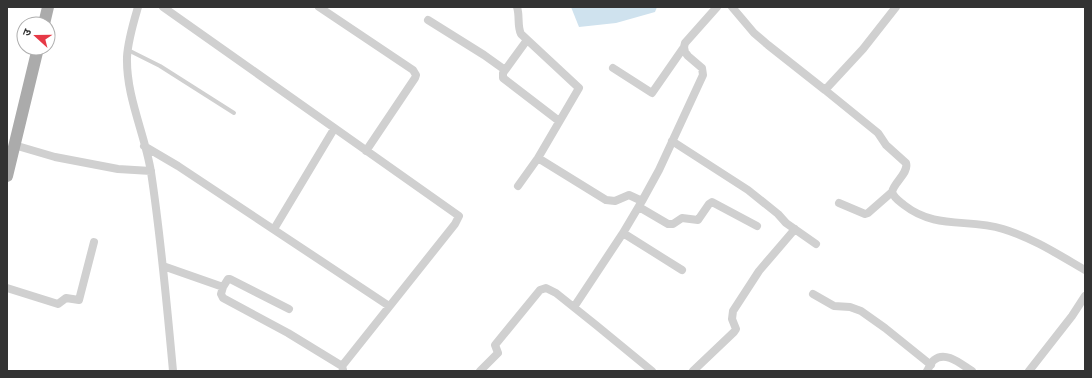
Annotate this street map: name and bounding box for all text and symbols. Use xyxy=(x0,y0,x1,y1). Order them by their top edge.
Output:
north arrow xyxy=(16,16,56,56)
text: उ xyxy=(20,27,35,38)

